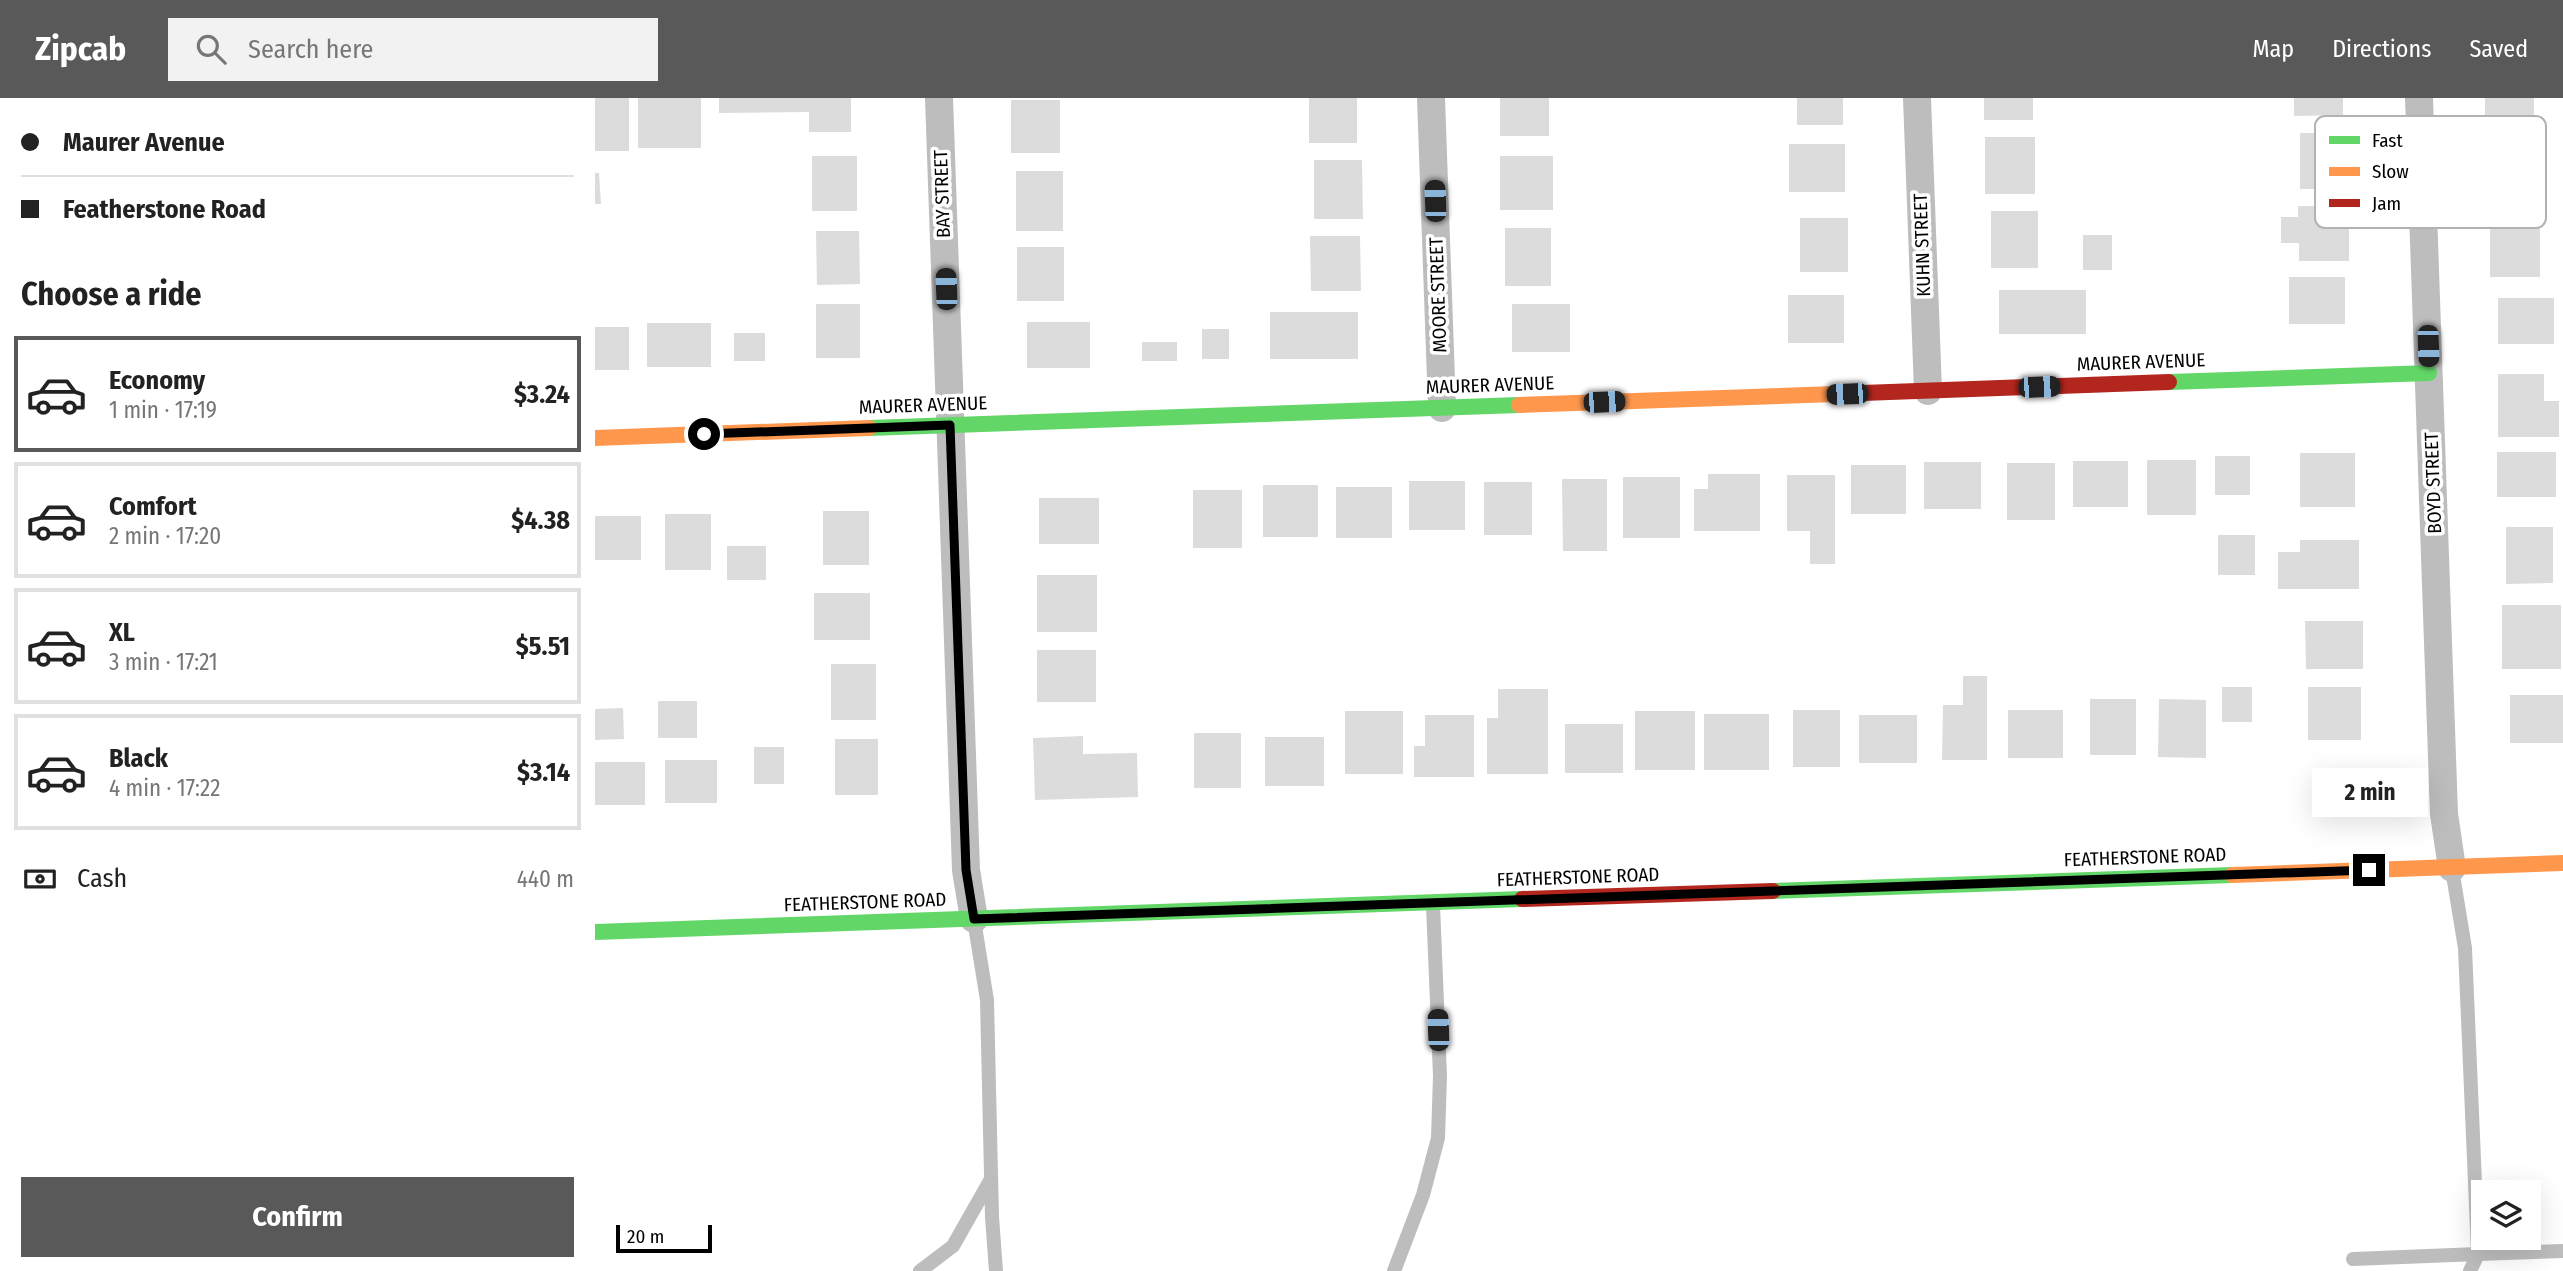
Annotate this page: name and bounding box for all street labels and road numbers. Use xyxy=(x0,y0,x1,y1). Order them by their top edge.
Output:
street label: BAY STREET xyxy=(929,149,955,238)
street label: KUHN STREET xyxy=(1909,193,1935,297)
street label: MOORE STREET xyxy=(1424,237,1452,353)
street label: MAURER AVENUE xyxy=(2076,348,2206,376)
street label: MAURER AVENUE xyxy=(1425,371,1555,399)
street label: MAURER AVENUE xyxy=(858,391,988,419)
street label: BOYD STREET xyxy=(2420,432,2446,534)
street label: FEATHERSTONE ROAD xyxy=(2063,843,2227,871)
street label: FEATHERSTONE ROAD xyxy=(1496,863,1660,891)
street label: FEATHERSTONE ROAD xyxy=(783,888,947,916)

